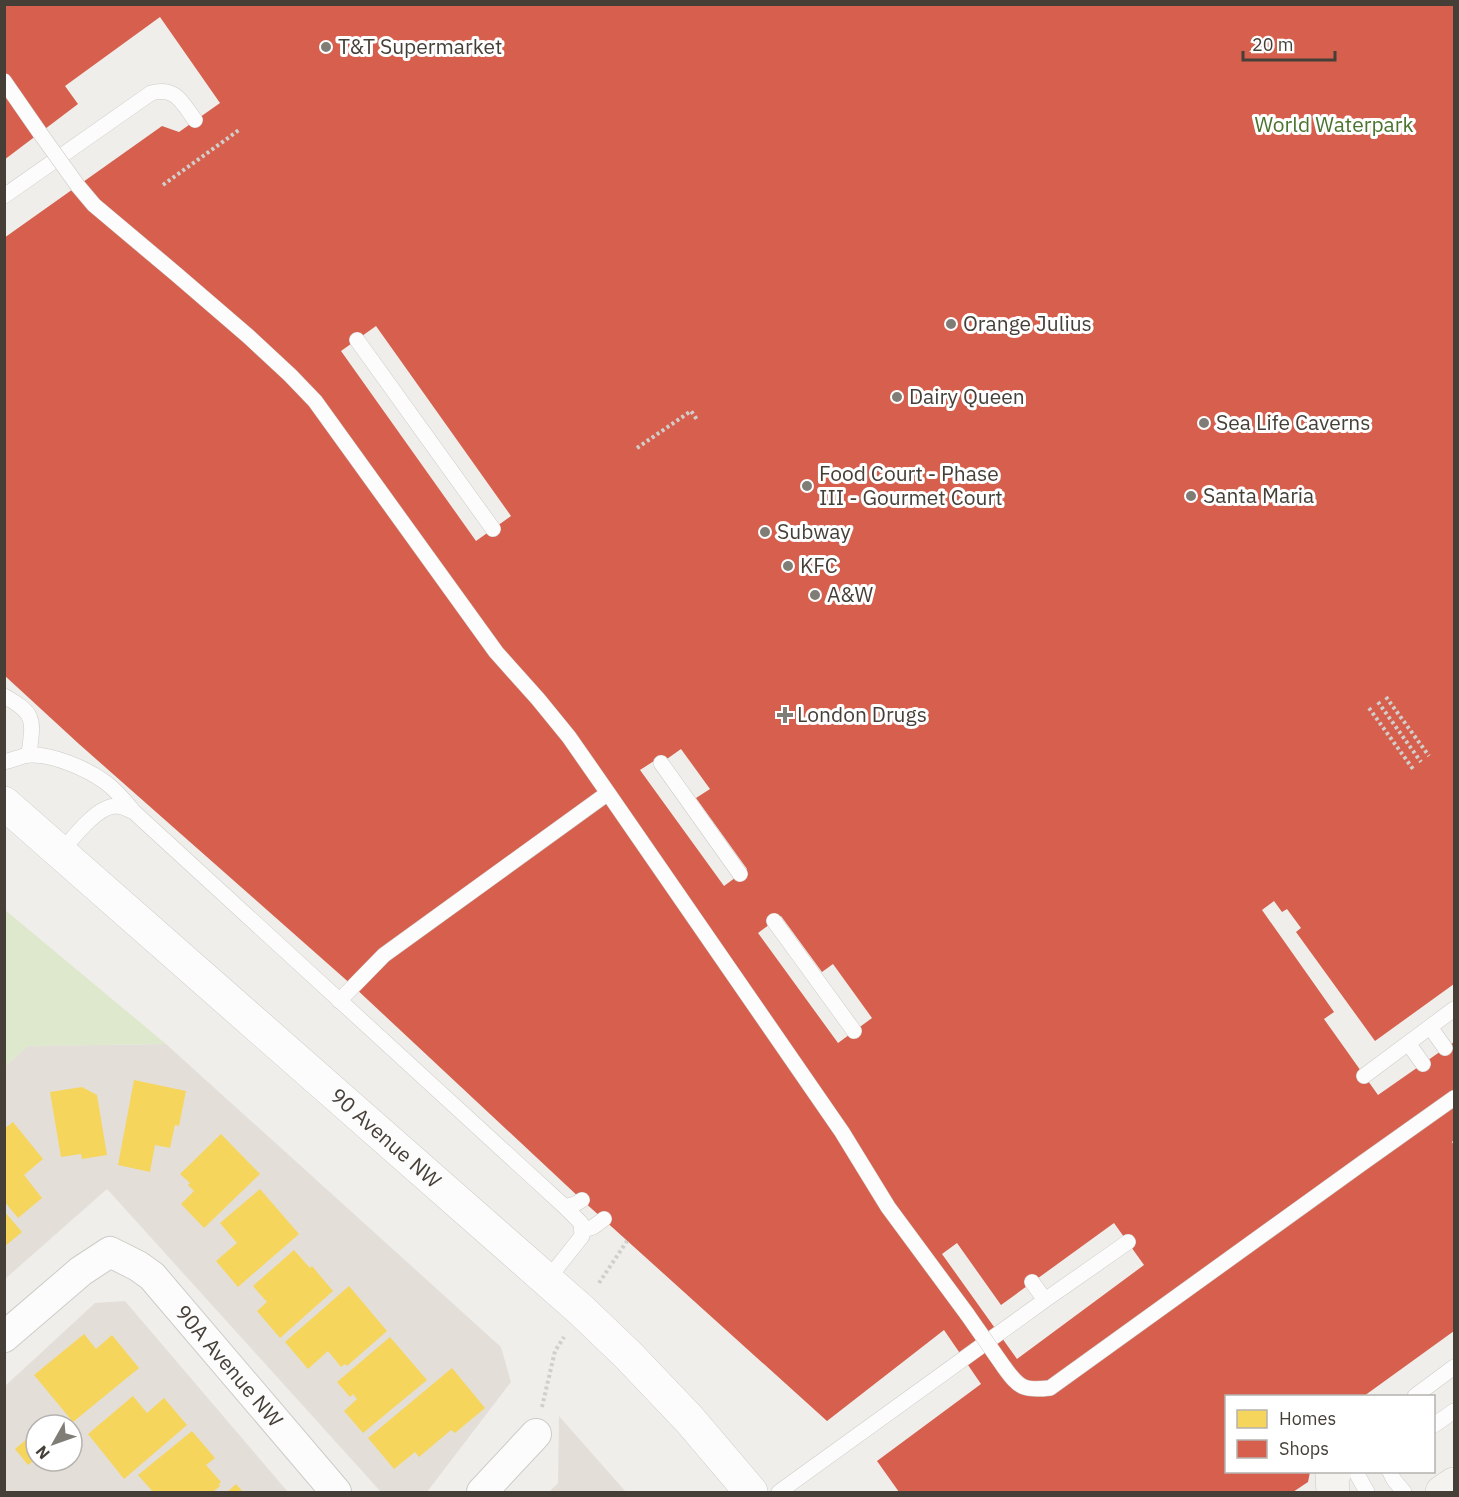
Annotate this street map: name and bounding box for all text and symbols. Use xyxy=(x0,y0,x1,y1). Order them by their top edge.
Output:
scale bar xyxy=(1243,24,1334,62)
place label: T&T Supermarket xyxy=(338,32,502,60)
text: 20 m xyxy=(1252,33,1294,56)
marker: T&T Supermarket xyxy=(319,40,333,54)
park label: World Waterpark xyxy=(1254,110,1414,138)
place label: Orange Julius xyxy=(963,309,1092,337)
marker: Orange Julius xyxy=(944,317,958,331)
place label: Dairy Queen xyxy=(909,382,1025,410)
marker: Dairy Queen xyxy=(890,390,904,404)
place label: Sea Life Caverns xyxy=(1216,408,1371,436)
marker: Sea Life Caverns xyxy=(1197,416,1211,430)
place label: Food Court - Phase III - Gourmet Court xyxy=(819,459,1003,511)
marker: Food Court - Phase III - Gourmet Court xyxy=(800,479,814,493)
place label: Santa Maria xyxy=(1203,481,1314,509)
marker: Santa Maria xyxy=(1184,489,1198,503)
place label: Subway xyxy=(777,517,851,545)
marker: Subway xyxy=(758,525,772,539)
place label: KFC xyxy=(800,551,838,579)
marker: KFC xyxy=(781,559,795,573)
place label: A&W xyxy=(827,580,874,608)
marker: A&W xyxy=(808,588,822,602)
place label: London Drugs xyxy=(797,700,927,728)
marker: London Drugs xyxy=(778,708,792,722)
street label: 90 Avenue NW xyxy=(325,1081,448,1194)
street label: 90A Avenue NW xyxy=(169,1298,290,1433)
legend xyxy=(1225,1395,1435,1473)
text: Homes xyxy=(1279,1407,1336,1430)
north arrow xyxy=(24,1413,84,1473)
text: Shops xyxy=(1279,1437,1329,1460)
text: N xyxy=(31,1442,54,1464)

